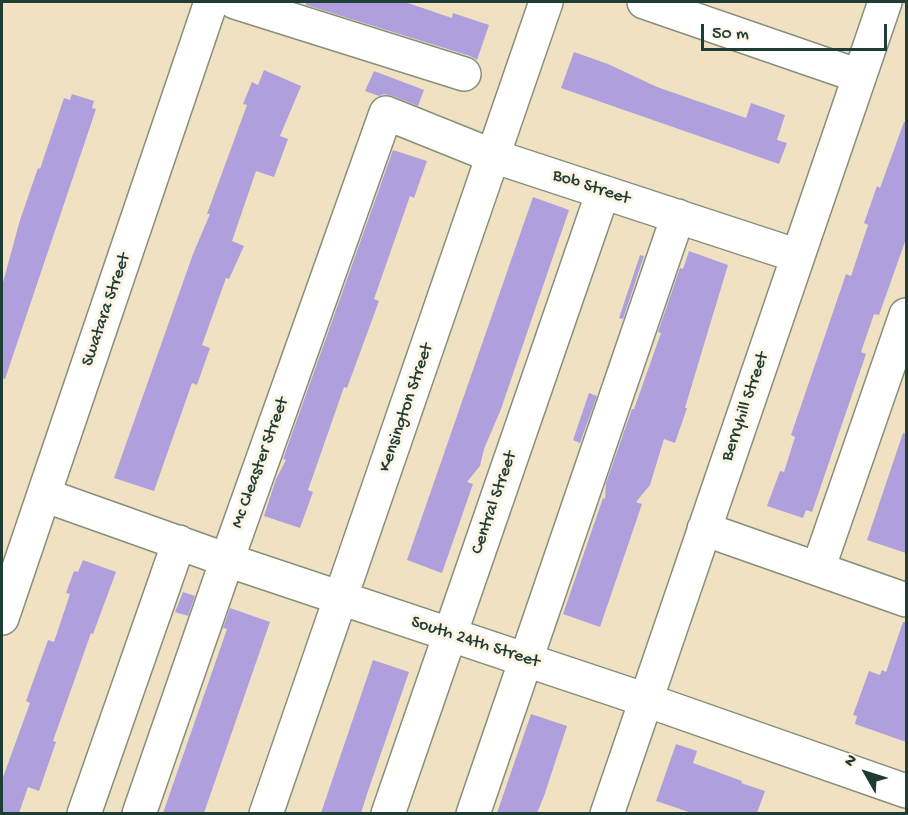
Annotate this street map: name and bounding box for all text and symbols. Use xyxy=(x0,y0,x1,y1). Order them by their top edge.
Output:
scale bar xyxy=(704,12,890,50)
text: 50 m xyxy=(712,24,749,45)
street label: Bob Street xyxy=(549,165,633,211)
street label: Swatara Street xyxy=(78,251,136,369)
street label: Kensington Street xyxy=(375,341,439,475)
street label: Berryhill Street xyxy=(717,350,775,464)
street label: Mc Cleaster Street xyxy=(227,395,295,531)
street label: Central Street xyxy=(467,449,523,557)
street label: South 24th Street xyxy=(408,612,542,674)
north arrow xyxy=(836,743,896,803)
text: N xyxy=(841,751,862,771)

